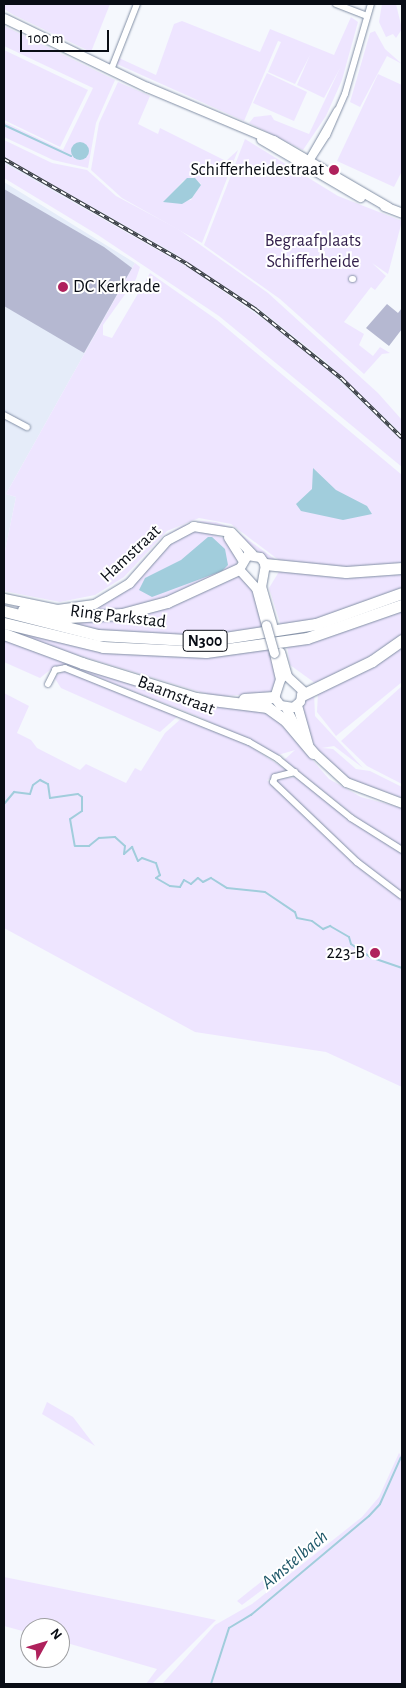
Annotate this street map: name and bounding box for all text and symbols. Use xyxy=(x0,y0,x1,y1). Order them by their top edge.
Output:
scale bar xyxy=(22,20,111,52)
text: 100 m xyxy=(28,31,63,46)
place label: Schifferheidestraat xyxy=(190,159,324,181)
marker: Schifferheidestraat xyxy=(328,164,340,176)
park label: Begraafplaats Schifferheide xyxy=(265,231,361,274)
place label: DC Kerkrade xyxy=(73,276,160,298)
marker: DC Kerkrade xyxy=(57,281,69,293)
street label: Hamstraat xyxy=(96,521,166,587)
street label: Ring Parkstad xyxy=(69,600,167,634)
road number: N300 xyxy=(182,627,228,654)
street label: Baamstraat xyxy=(134,671,218,721)
place label: 223-B xyxy=(327,942,365,964)
marker: 223-B xyxy=(369,947,381,959)
water label: Amstelbach xyxy=(257,1526,333,1594)
north arrow xyxy=(20,1618,70,1668)
text: N xyxy=(47,1626,64,1642)

